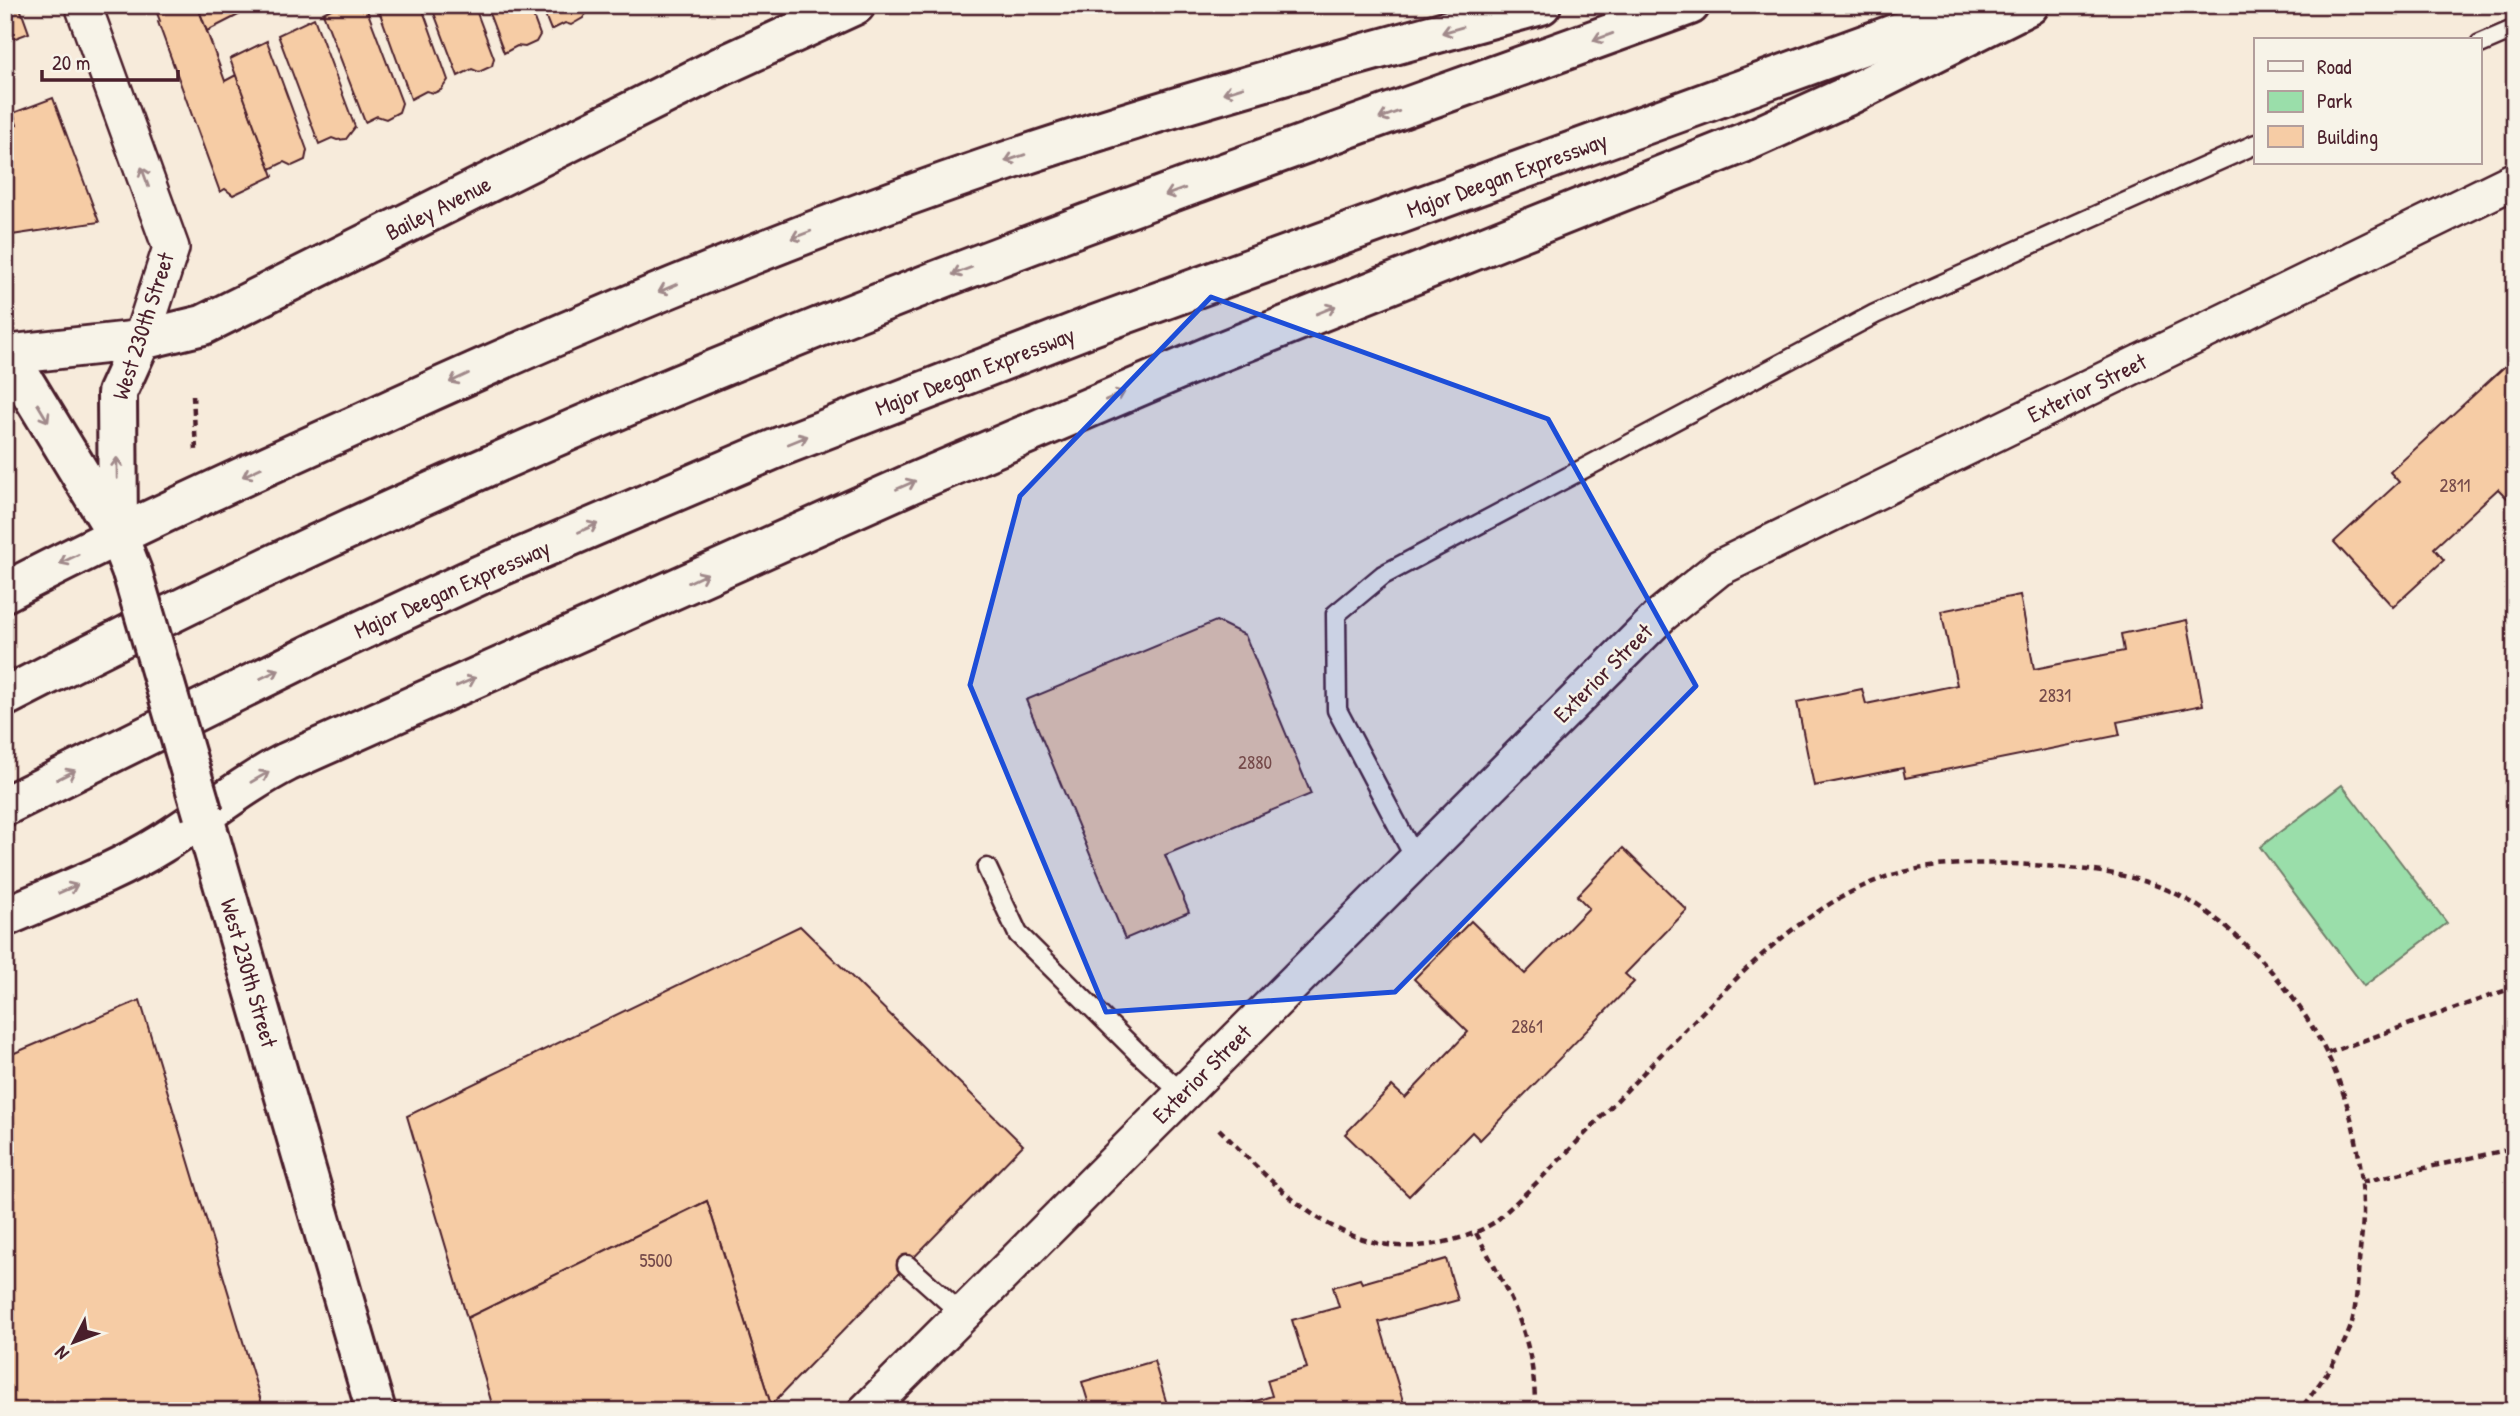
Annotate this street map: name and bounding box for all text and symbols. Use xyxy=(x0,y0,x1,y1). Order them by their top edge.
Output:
one-way arrow xyxy=(1441,24,1464,37)
one-way arrow xyxy=(1592,32,1614,44)
scale bar xyxy=(42,38,178,82)
legend xyxy=(2254,38,2482,164)
text: 20 m xyxy=(52,48,90,77)
text: Road xyxy=(2317,52,2351,81)
one-way arrow xyxy=(1222,85,1244,98)
text: Park xyxy=(2317,86,2352,115)
one-way arrow xyxy=(1378,109,1400,122)
text: Building xyxy=(2317,122,2378,151)
street label: Major Deegan Expressway xyxy=(1402,124,1612,225)
one-way arrow xyxy=(1005,153,1027,165)
one-way arrow xyxy=(138,166,150,188)
street label: Bailey Avenue xyxy=(380,168,496,247)
one-way arrow xyxy=(1165,187,1187,199)
one-way arrow xyxy=(791,230,813,243)
street label: West 230th Street xyxy=(104,247,181,403)
one-way arrow xyxy=(951,266,973,279)
one-way arrow xyxy=(658,282,680,295)
one-way arrow xyxy=(1314,302,1336,315)
street label: Major Deegan Expressway xyxy=(871,318,1079,423)
street label: Exterior Street xyxy=(2022,345,2152,430)
one-way arrow xyxy=(449,372,470,385)
one-way arrow xyxy=(1104,389,1126,402)
one-way arrow xyxy=(37,403,51,423)
one-way arrow xyxy=(786,433,808,446)
one-way arrow xyxy=(110,457,124,480)
one-way arrow xyxy=(242,466,263,479)
house number: 2811 xyxy=(2440,472,2471,498)
one-way arrow xyxy=(895,478,916,491)
one-way arrow xyxy=(577,521,598,534)
street label: Major Deegan Expressway xyxy=(349,531,555,646)
one-way arrow xyxy=(59,553,80,567)
one-way arrow xyxy=(687,571,708,584)
street label: Exterior Street xyxy=(1546,615,1660,729)
one-way arrow xyxy=(259,667,280,680)
one-way arrow xyxy=(455,675,477,688)
house number: 2831 xyxy=(2039,682,2071,708)
house number: 2880 xyxy=(1238,749,1272,775)
one-way arrow xyxy=(55,768,76,782)
one-way arrow xyxy=(249,770,269,784)
one-way arrow xyxy=(57,882,78,895)
street label: West 230th Street xyxy=(213,895,286,1052)
house number: 2861 xyxy=(1511,1013,1543,1039)
street label: Exterior Street xyxy=(1145,1016,1259,1130)
house number: 5500 xyxy=(639,1247,673,1273)
north arrow xyxy=(38,1308,108,1378)
text: N xyxy=(48,1341,74,1366)

